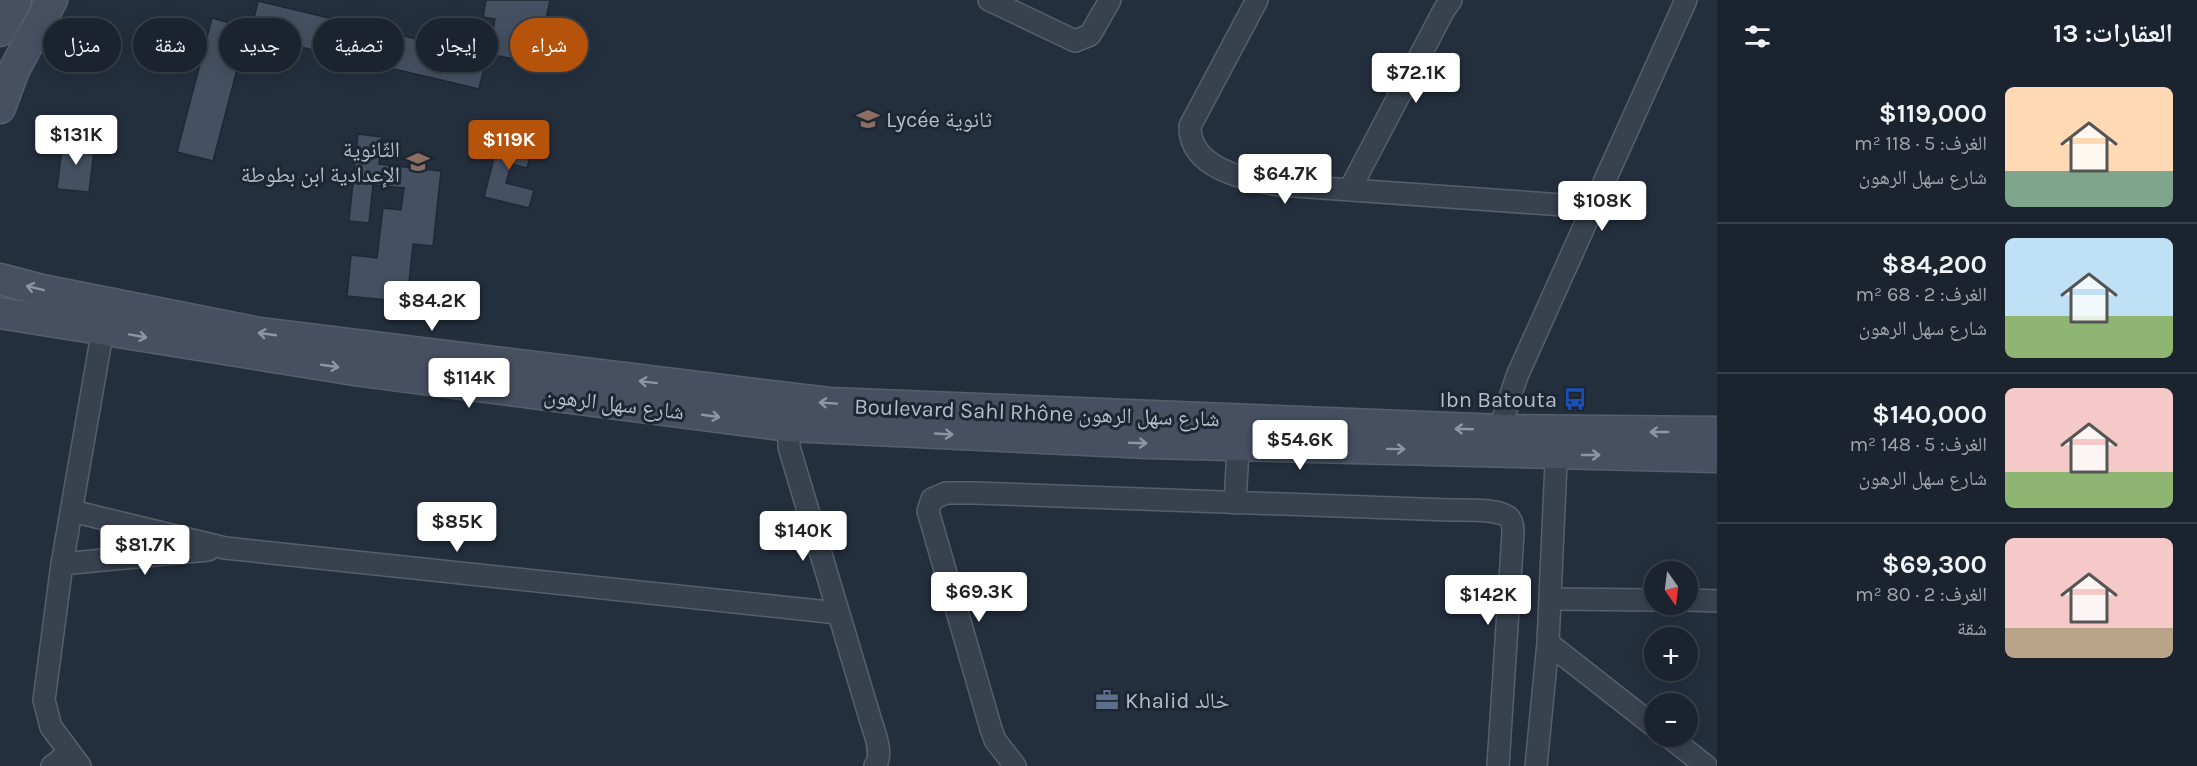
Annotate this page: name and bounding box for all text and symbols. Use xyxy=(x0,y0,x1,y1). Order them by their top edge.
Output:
chip: منزل xyxy=(43,18,121,72)
chip: شقة xyxy=(133,18,207,72)
chip: جديد xyxy=(219,18,301,72)
chip: تصفية xyxy=(313,18,404,72)
chip: إيجار xyxy=(416,18,498,72)
chip: شراء xyxy=(510,18,588,72)
text: العقارات: 13 xyxy=(2053,18,2173,49)
icon: filters xyxy=(1741,20,1774,53)
pin: $72.1K xyxy=(1367,53,1465,104)
text: $72.1K xyxy=(1386,61,1446,84)
text: $119,000 xyxy=(1879,98,1987,129)
school or university icon: Lycée ثانوية xyxy=(855,106,881,132)
place label: Lycée ثانوية xyxy=(886,107,992,133)
icon: home xyxy=(2053,111,2125,183)
pin: $131K xyxy=(34,115,118,166)
pin: $119K xyxy=(467,120,551,171)
text: $131K xyxy=(49,123,103,146)
text: $119K xyxy=(482,128,536,151)
text: الغرف: 5 · 118 m² xyxy=(1854,132,1987,155)
place label: الثّانوية الإعدادية ابن بطوطة xyxy=(241,137,400,188)
school or university icon: الثّانوية الإعدادية ابن بطوطة xyxy=(405,149,431,175)
pin: $64.7K xyxy=(1236,154,1334,205)
text: $64.7K xyxy=(1252,162,1318,185)
text: شارع سهل الرهون xyxy=(1859,166,1987,189)
pin: $108K xyxy=(1560,181,1644,232)
text: $108K xyxy=(1572,189,1632,212)
text: $84,200 xyxy=(1882,249,1987,280)
icon: home xyxy=(2053,262,2125,334)
one-way arrow xyxy=(25,281,44,293)
pin: $84.2K xyxy=(383,281,481,332)
text: الغرف: 2 · 68 m² xyxy=(1855,283,1987,306)
text: $84.2K xyxy=(398,289,466,312)
text: شارع سهل الرهون xyxy=(1859,317,1987,340)
one-way arrow xyxy=(258,329,277,340)
one-way arrow xyxy=(127,331,147,342)
pin: $114K xyxy=(427,358,511,409)
one-way arrow xyxy=(320,361,340,372)
text: $114K xyxy=(442,366,496,389)
one-way arrow xyxy=(639,377,658,388)
street label: شارع سهل الرهون xyxy=(542,382,686,426)
bus stop icon: Ibn Batouta xyxy=(1562,386,1588,412)
place label: Ibn Batouta xyxy=(1440,387,1557,413)
street label: Boulevard Sahl Rhône شارع سهل الرهون xyxy=(854,394,1220,432)
one-way arrow xyxy=(819,397,839,408)
text: $140,000 xyxy=(1872,399,1987,430)
one-way arrow xyxy=(701,410,721,421)
icon: home xyxy=(2053,412,2125,484)
pin: $54.6K xyxy=(1251,420,1349,471)
one-way arrow xyxy=(1454,423,1474,435)
one-way arrow xyxy=(1649,426,1669,438)
one-way arrow xyxy=(933,428,953,439)
text: $54.6K xyxy=(1267,428,1333,451)
text: الغرف: 5 · 148 m² xyxy=(1849,433,1987,456)
one-way arrow xyxy=(1128,437,1148,448)
one-way arrow xyxy=(1386,444,1406,455)
one-way arrow xyxy=(1581,449,1601,461)
text: شارع سهل الرهون xyxy=(1859,467,1987,490)
pin: $85K xyxy=(421,502,493,553)
text: $85K xyxy=(431,510,483,533)
pin: $140K xyxy=(761,511,845,562)
text: $140K xyxy=(774,519,832,542)
pin: $81.7K xyxy=(96,525,194,576)
text: $81.7K xyxy=(114,533,176,556)
text: $69,300 xyxy=(1882,549,1987,580)
north arrow xyxy=(1644,561,1698,615)
map controls xyxy=(1644,561,1698,747)
icon: home xyxy=(2053,562,2125,634)
pin: $69.3K xyxy=(930,572,1028,623)
pin: $142K xyxy=(1446,575,1530,626)
text: $69.3K xyxy=(945,580,1013,603)
text: $142K xyxy=(1459,583,1517,606)
text: الغرف: 2 · 80 m² xyxy=(1855,583,1987,606)
text: شقة xyxy=(1957,617,1987,640)
button: + xyxy=(1644,627,1698,681)
office icon: Khalid خالد xyxy=(1094,687,1120,713)
place label: Khalid خالد xyxy=(1125,688,1229,714)
button: − xyxy=(1644,693,1698,747)

